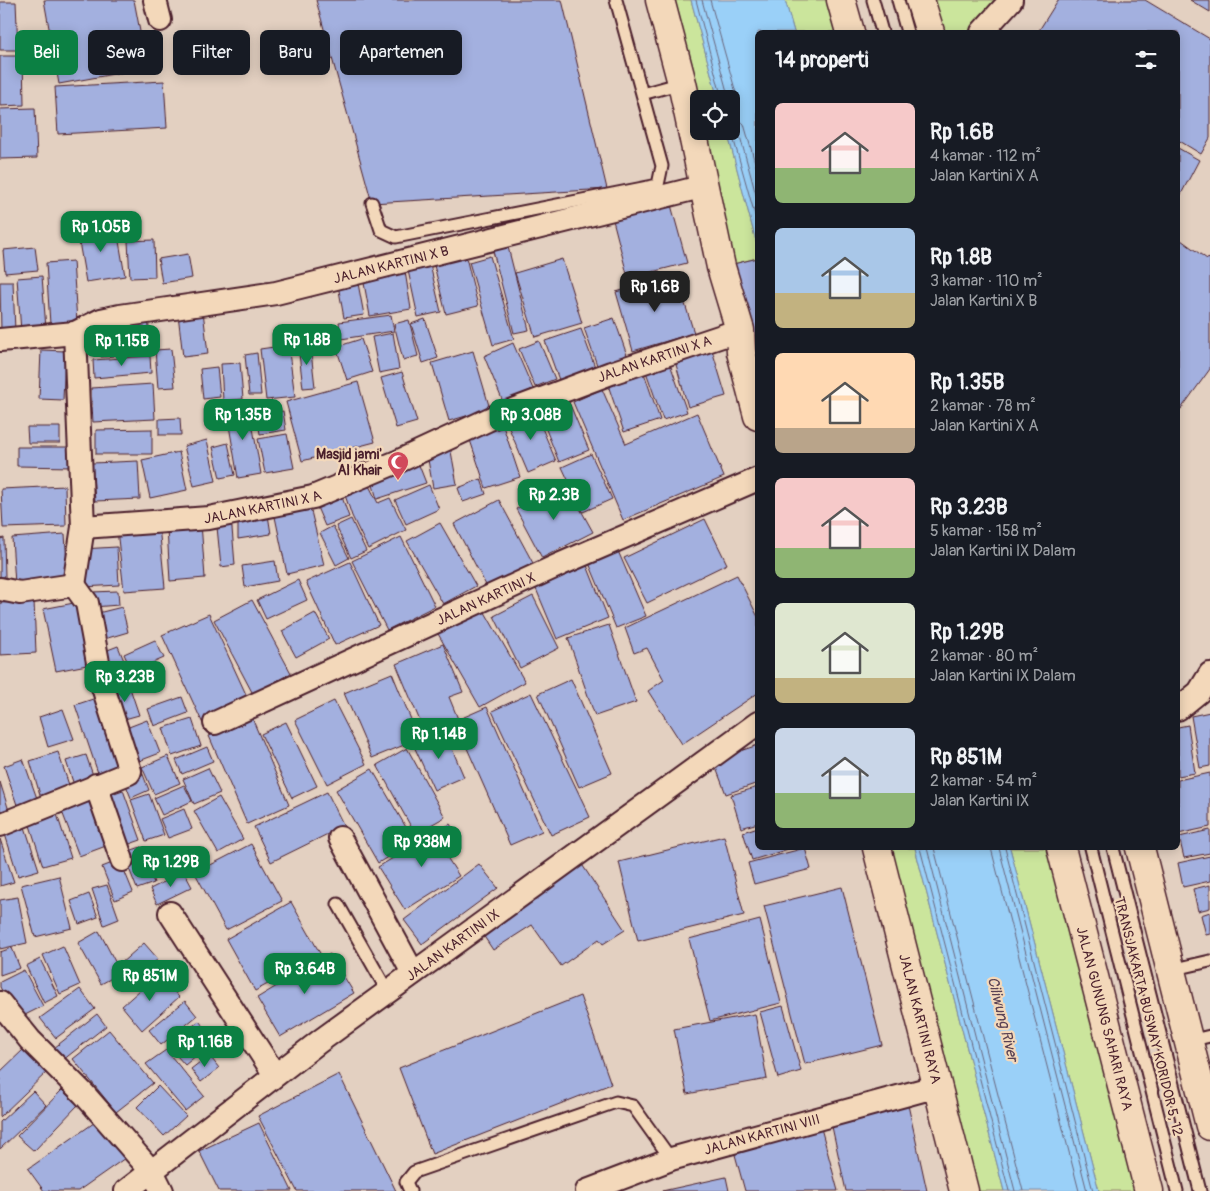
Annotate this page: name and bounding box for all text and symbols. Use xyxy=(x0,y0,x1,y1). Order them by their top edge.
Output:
chip: Beli xyxy=(15,30,78,75)
chip: Sewa xyxy=(88,30,163,75)
chip: Filter xyxy=(173,30,250,75)
chip: Baru xyxy=(260,30,330,75)
chip: Apartemen xyxy=(340,30,462,75)
icon: filters xyxy=(1132,46,1160,74)
text: 14 properti xyxy=(775,47,868,74)
map controls xyxy=(690,90,740,140)
button: locate xyxy=(690,90,740,140)
text: Rp 1.6B xyxy=(930,119,994,146)
icon: home xyxy=(815,123,875,183)
text: 4 kamar · 112 m² xyxy=(930,146,1041,166)
text: Jalan Kartini X A xyxy=(930,166,1039,186)
pin: Rp 1.05B xyxy=(49,210,153,253)
text: Rp 1.05B xyxy=(72,217,130,237)
street label: JALAN KARTINI X B xyxy=(332,242,451,287)
text: Rp 1.8B xyxy=(930,244,992,271)
icon: home xyxy=(815,248,875,308)
pin: Rp 1.6B xyxy=(609,270,701,313)
text: 3 kamar · 110 m² xyxy=(930,271,1043,291)
text: Rp 1.6B xyxy=(631,277,679,297)
text: Jalan Kartini X B xyxy=(930,291,1037,311)
pin: Rp 1.15B xyxy=(70,324,174,367)
pin: Rp 1.8B xyxy=(261,324,353,366)
text: Rp 1.8B xyxy=(283,330,331,350)
text: Rp 1.15B xyxy=(95,331,149,351)
street label: JALAN KARTINI X A xyxy=(595,332,714,386)
text: Rp 1.35B xyxy=(930,369,1004,396)
icon: home xyxy=(815,373,875,433)
text: 2 kamar · 78 m² xyxy=(930,396,1036,416)
pin: Rp 1.35B xyxy=(191,398,295,441)
pin: Rp 3.08B xyxy=(479,398,583,441)
text: Rp 1.35B xyxy=(215,405,271,425)
text: Rp 3.08B xyxy=(501,405,561,425)
text: Jalan Kartini X A xyxy=(930,416,1039,436)
place label: Masjid jami' Al Khair xyxy=(316,446,383,479)
mosque icon: Masjid jami' Al Khair xyxy=(386,450,410,481)
pin: Rp 2.3B xyxy=(508,478,600,521)
text: Rp 2.3B xyxy=(529,485,579,505)
street label: JALAN KARTINI X A xyxy=(203,486,324,527)
text: Rp 3.23B xyxy=(930,494,1008,521)
icon: home xyxy=(815,498,875,558)
text: 5 kamar · 158 m² xyxy=(930,521,1042,541)
text: Jalan Kartini IX Dalam xyxy=(930,541,1076,561)
street label: JALAN KARTINI X xyxy=(434,569,538,629)
text: Rp 1.29B xyxy=(930,619,1004,646)
icon: home xyxy=(815,623,875,683)
text: 2 kamar · 80 m² xyxy=(930,646,1038,666)
pin: Rp 3.23B xyxy=(73,660,177,703)
text: Jalan Kartini IX Dalam xyxy=(930,666,1076,686)
text: Rp 3.23B xyxy=(95,667,155,687)
pin: Rp 1.14B xyxy=(387,718,491,760)
text: Rp 1.14B xyxy=(412,724,466,744)
text: Rp 851M xyxy=(930,744,1002,771)
icon: home xyxy=(815,748,875,808)
text: 2 kamar · 54 m² xyxy=(930,771,1037,791)
text: Jalan Kartini IX xyxy=(930,791,1029,811)
pin: Rp 938M xyxy=(376,826,468,868)
text: Rp 938M xyxy=(393,832,451,852)
pin: Rp 1.29B xyxy=(119,846,223,888)
text: Rp 1.29B xyxy=(143,852,199,872)
street label: TRANSJAKARTA BUSWAY KORIDOR 5, 12 xyxy=(1111,895,1187,1138)
street label: JALAN KARTINI IX xyxy=(403,906,503,985)
street label: JALAN GUNUNG SAHARI RAYA xyxy=(1073,925,1136,1112)
pin: Rp 3.64B xyxy=(253,952,357,995)
street label: JALAN KARTINI RAYA xyxy=(895,952,944,1086)
text: Rp 3.64B xyxy=(275,959,335,979)
pin: Rp 851M xyxy=(104,960,196,1002)
text: Rp 851M xyxy=(123,966,177,986)
water label: Ciliwung River xyxy=(983,975,1023,1065)
pin: Rp 1.16B xyxy=(153,1026,257,1068)
text: Rp 1.16B xyxy=(178,1032,232,1052)
street label: JALAN KARTINI VIII xyxy=(702,1111,822,1159)

